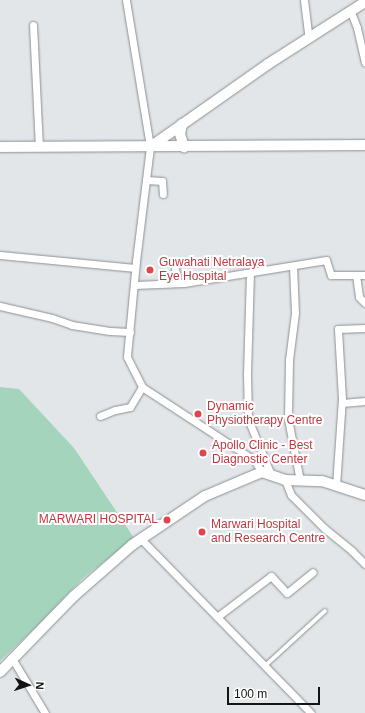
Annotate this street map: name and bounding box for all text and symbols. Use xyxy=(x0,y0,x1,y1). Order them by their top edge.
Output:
place label: Guwahati Netralaya Eye Hospital xyxy=(159,256,264,284)
marker: Guwahati Netralaya Eye Hospital xyxy=(144,264,156,276)
place label: Dynamic Physiotherapy Centre xyxy=(207,400,322,428)
marker: Dynamic Physiotherapy Centre xyxy=(192,408,204,420)
place label: Apollo Clinic - Best Diagnostic Center xyxy=(212,439,313,467)
marker: Apollo Clinic - Best Diagnostic Center xyxy=(197,447,209,459)
place label: MARWARI HOSPITAL xyxy=(39,513,158,527)
marker: MARWARI HOSPITAL xyxy=(161,514,173,526)
place label: Marwari Hospital and Research Centre xyxy=(211,518,325,546)
marker: Marwari Hospital and Research Centre xyxy=(196,526,208,538)
north arrow xyxy=(8,665,48,705)
scale bar xyxy=(229,679,322,705)
text: N xyxy=(34,681,46,690)
text: 100 m xyxy=(234,687,267,701)

